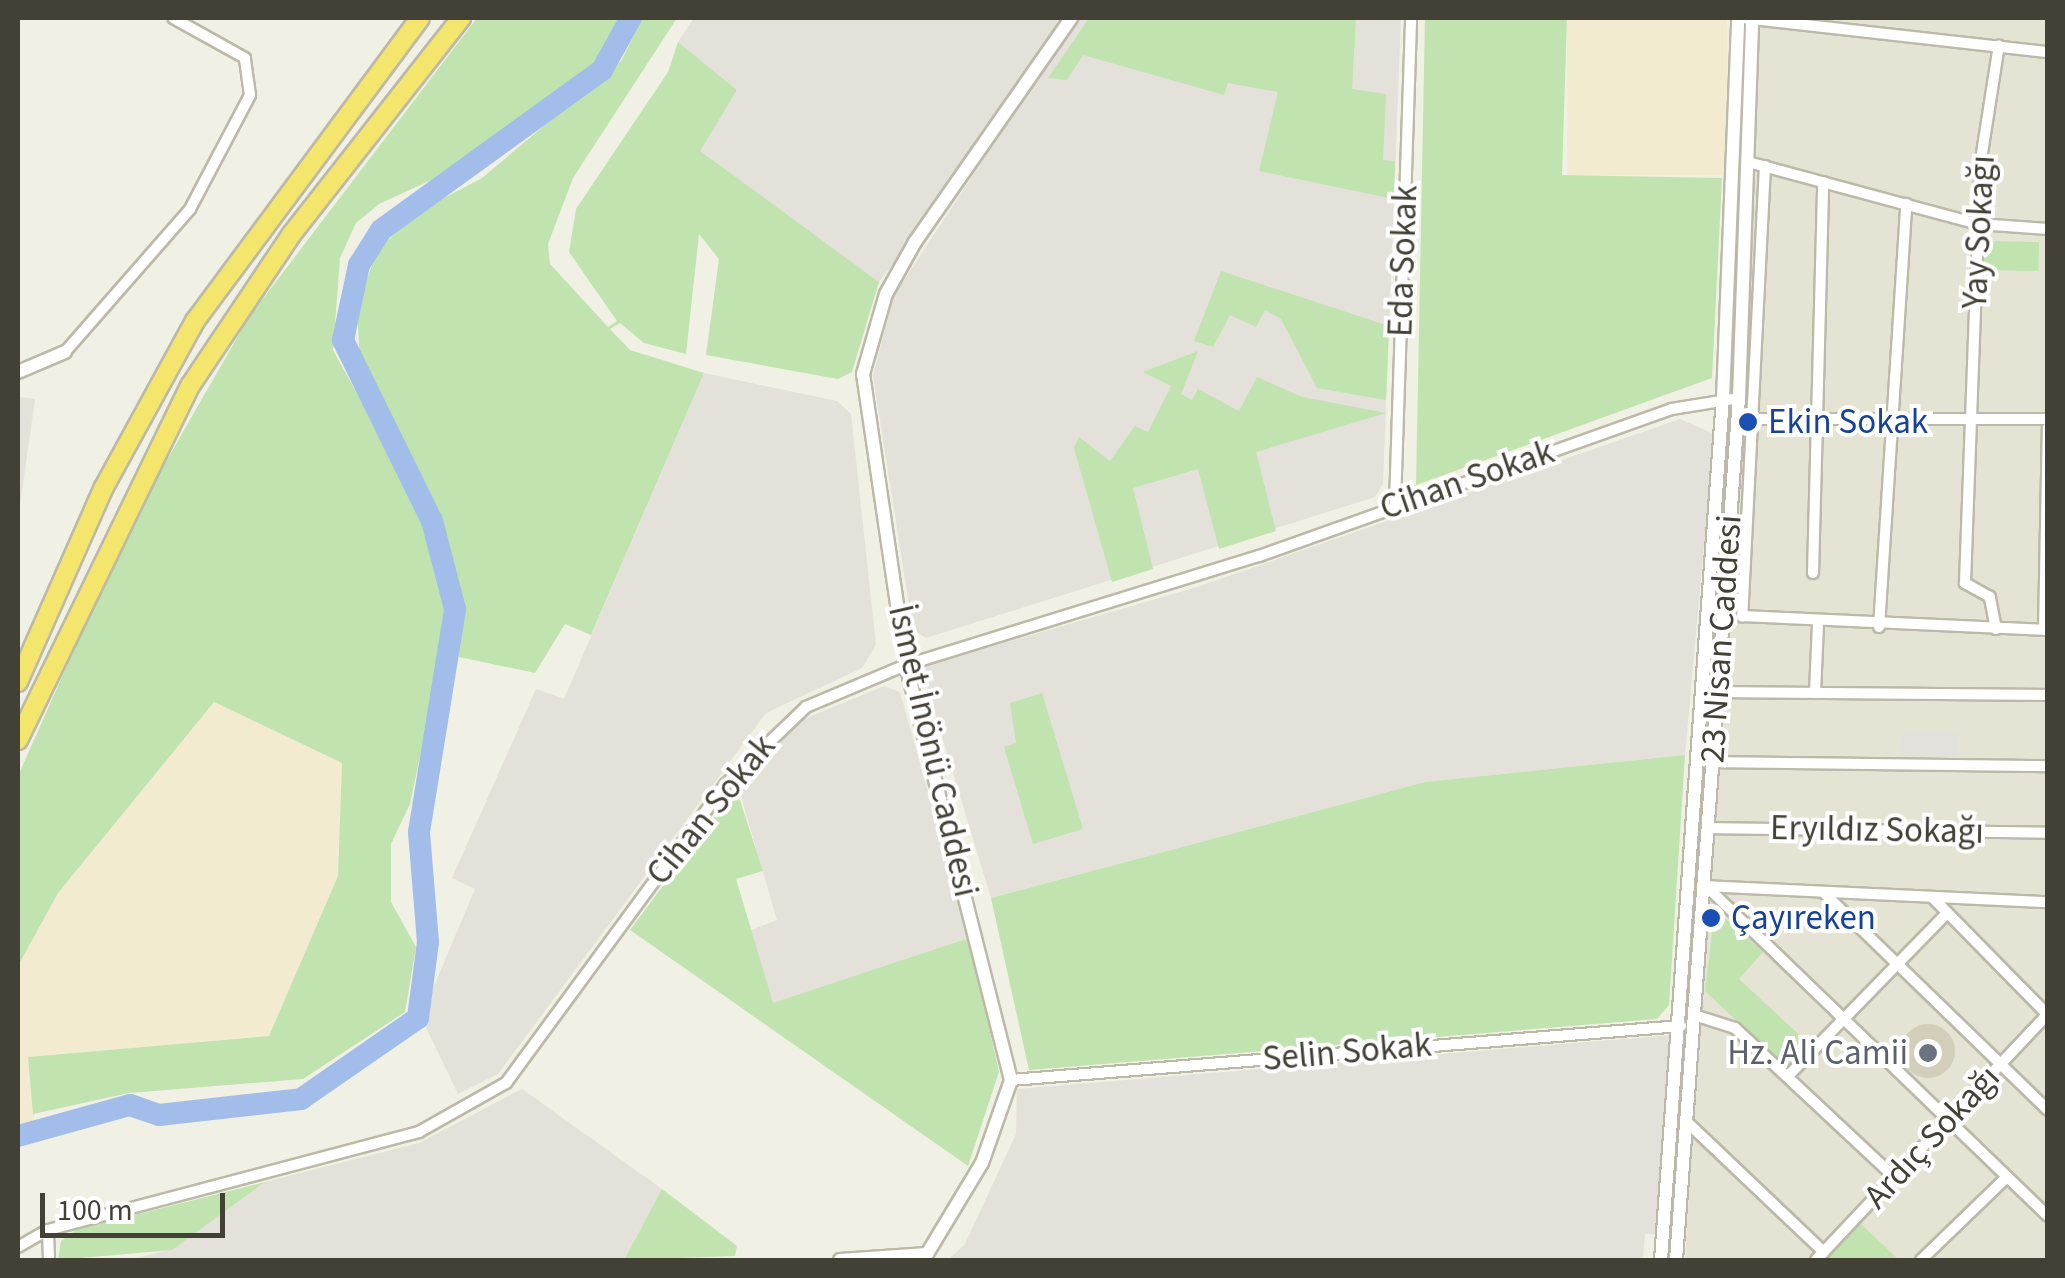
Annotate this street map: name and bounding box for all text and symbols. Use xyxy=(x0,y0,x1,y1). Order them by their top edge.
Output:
street label: Yay Sokağı xyxy=(1954,154,2004,310)
street label: Eda Sokak xyxy=(1379,184,1427,338)
place label: Ekin Sokak xyxy=(1768,401,1928,443)
marker: Ekin Sokak xyxy=(1737,411,1759,433)
street label: Cihan Sokak xyxy=(1375,431,1559,529)
street label: 23 Nisan Caddesi xyxy=(1691,514,1751,764)
street label: İsmet İnönü Caddesi xyxy=(879,601,987,901)
street label: Cihan Sokak xyxy=(638,726,784,894)
street label: Eryıldız Sokağı xyxy=(1770,807,1984,853)
place label: Çayıreken xyxy=(1731,897,1876,939)
marker: Çayıreken xyxy=(1700,907,1722,929)
street label: Selin Sokak xyxy=(1261,1024,1433,1080)
place label: Hz. Ali Camii xyxy=(1727,1032,1908,1074)
marker: Hz. Ali Camii xyxy=(1917,1042,1939,1064)
street label: Ardıç Sokağı xyxy=(1855,1057,2009,1217)
scale bar xyxy=(45,1173,230,1235)
text: 100 m xyxy=(57,1189,133,1232)

